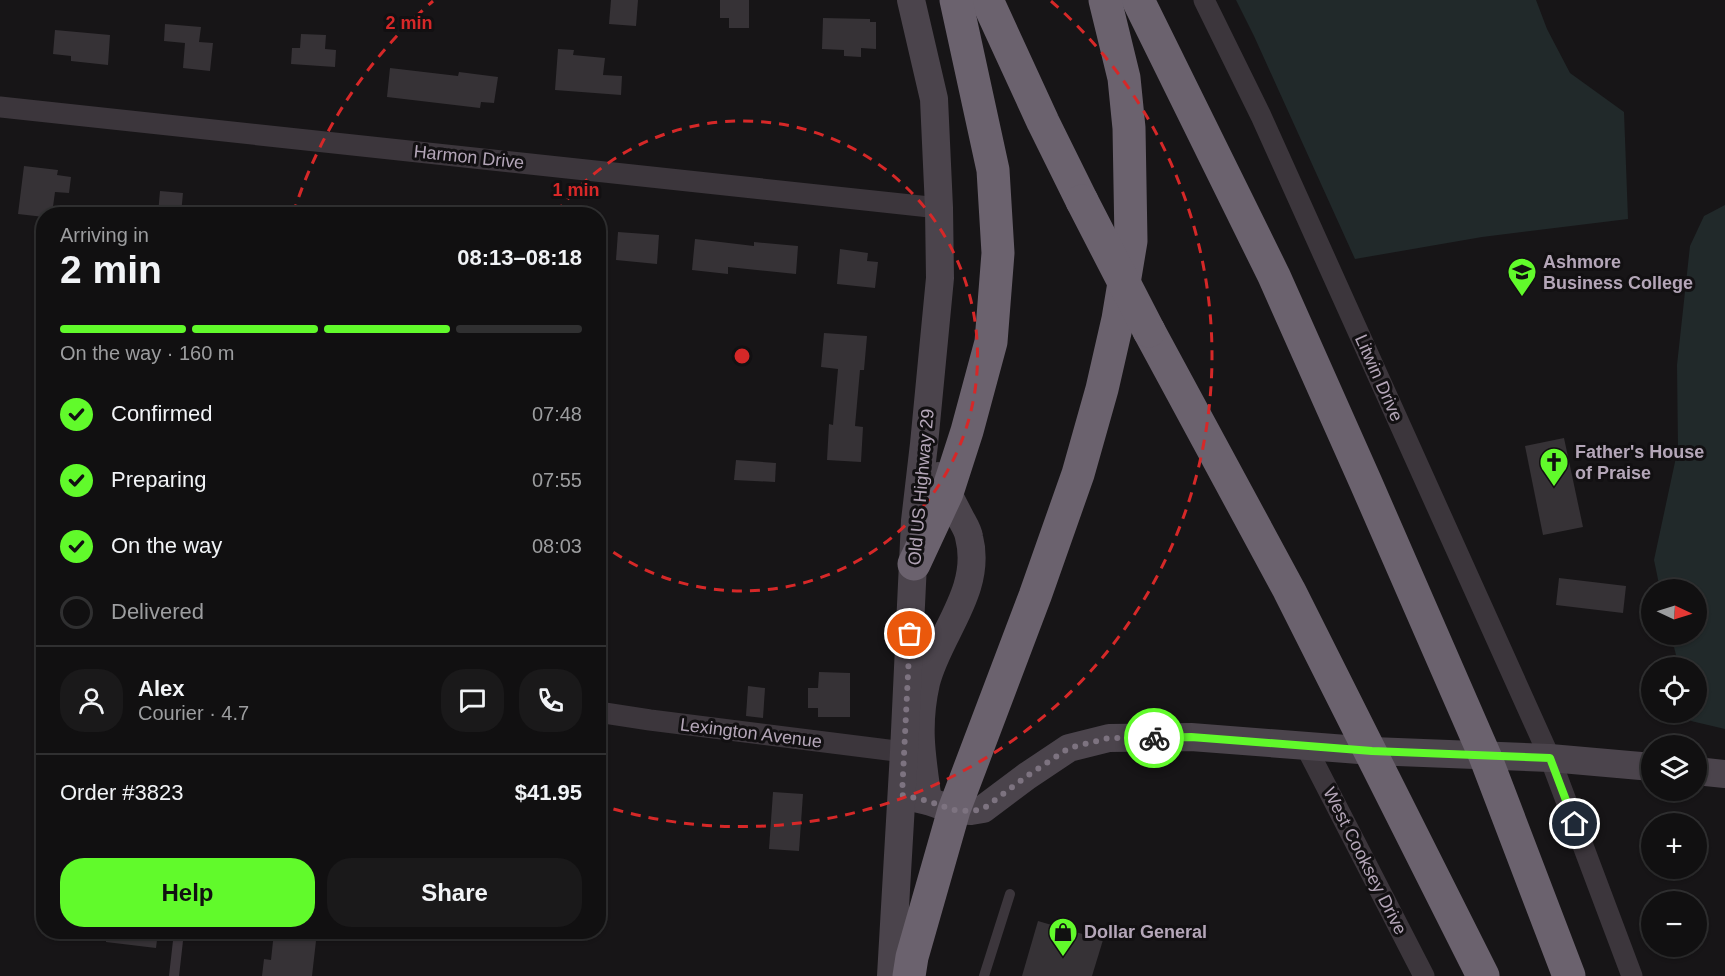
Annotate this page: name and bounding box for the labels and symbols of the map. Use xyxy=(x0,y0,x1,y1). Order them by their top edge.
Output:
text: 2 min xyxy=(385,13,433,33)
street label: Harmon Drive xyxy=(413,141,525,173)
text: 1 min xyxy=(552,180,600,200)
place label: Ashmore Business College xyxy=(1543,252,1693,293)
school or university icon: Ashmore Business College xyxy=(1506,256,1538,298)
street label: Litwin Drive xyxy=(1351,331,1407,425)
centre of rings xyxy=(732,346,752,366)
street label: Old US Highway 29 xyxy=(904,408,938,566)
place label: Father's House of Praise xyxy=(1575,442,1704,483)
church icon: Father's House of Praise xyxy=(1538,446,1570,488)
north arrow xyxy=(1641,579,1707,645)
pin xyxy=(884,608,935,659)
courier xyxy=(1124,708,1184,768)
street label: Lexington Avenue xyxy=(679,714,823,752)
street label: West Cooksey Drive xyxy=(1319,784,1411,938)
pin xyxy=(1549,798,1600,849)
shop icon: Dollar General xyxy=(1047,916,1079,958)
place label: Dollar General xyxy=(1084,922,1207,942)

